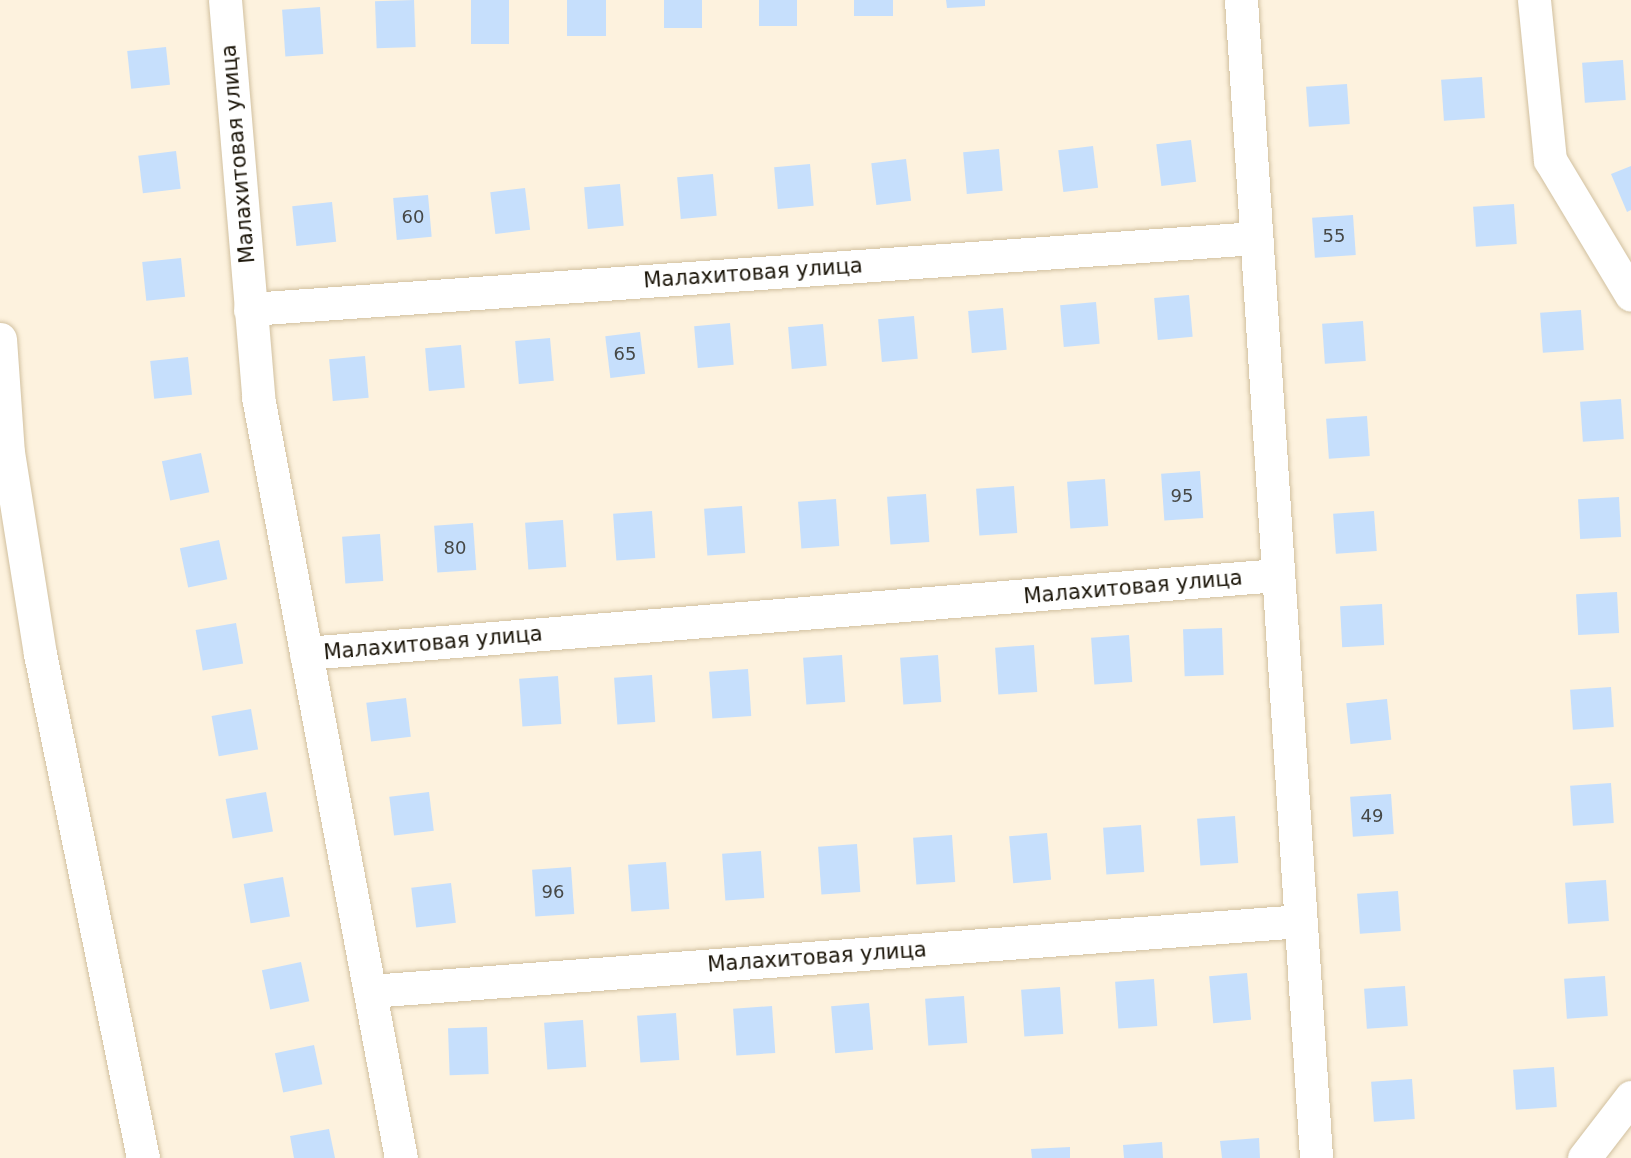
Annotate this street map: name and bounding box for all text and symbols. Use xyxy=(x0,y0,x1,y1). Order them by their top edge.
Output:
street label: Малахитовая улица xyxy=(216,43,260,265)
house number: 60 xyxy=(402,206,424,228)
house number: 55 xyxy=(1323,225,1345,247)
street label: Малахитовая улица xyxy=(643,253,863,293)
house number: 65 xyxy=(614,343,636,365)
house number: 95 xyxy=(1171,485,1193,507)
house number: 80 xyxy=(444,537,466,559)
street label: Малахитовая улица xyxy=(1022,565,1244,609)
street label: Малахитовая улица xyxy=(322,621,544,665)
house number: 49 xyxy=(1361,805,1383,827)
house number: 96 xyxy=(542,881,564,903)
street label: Малахитовая улица xyxy=(707,937,927,977)

